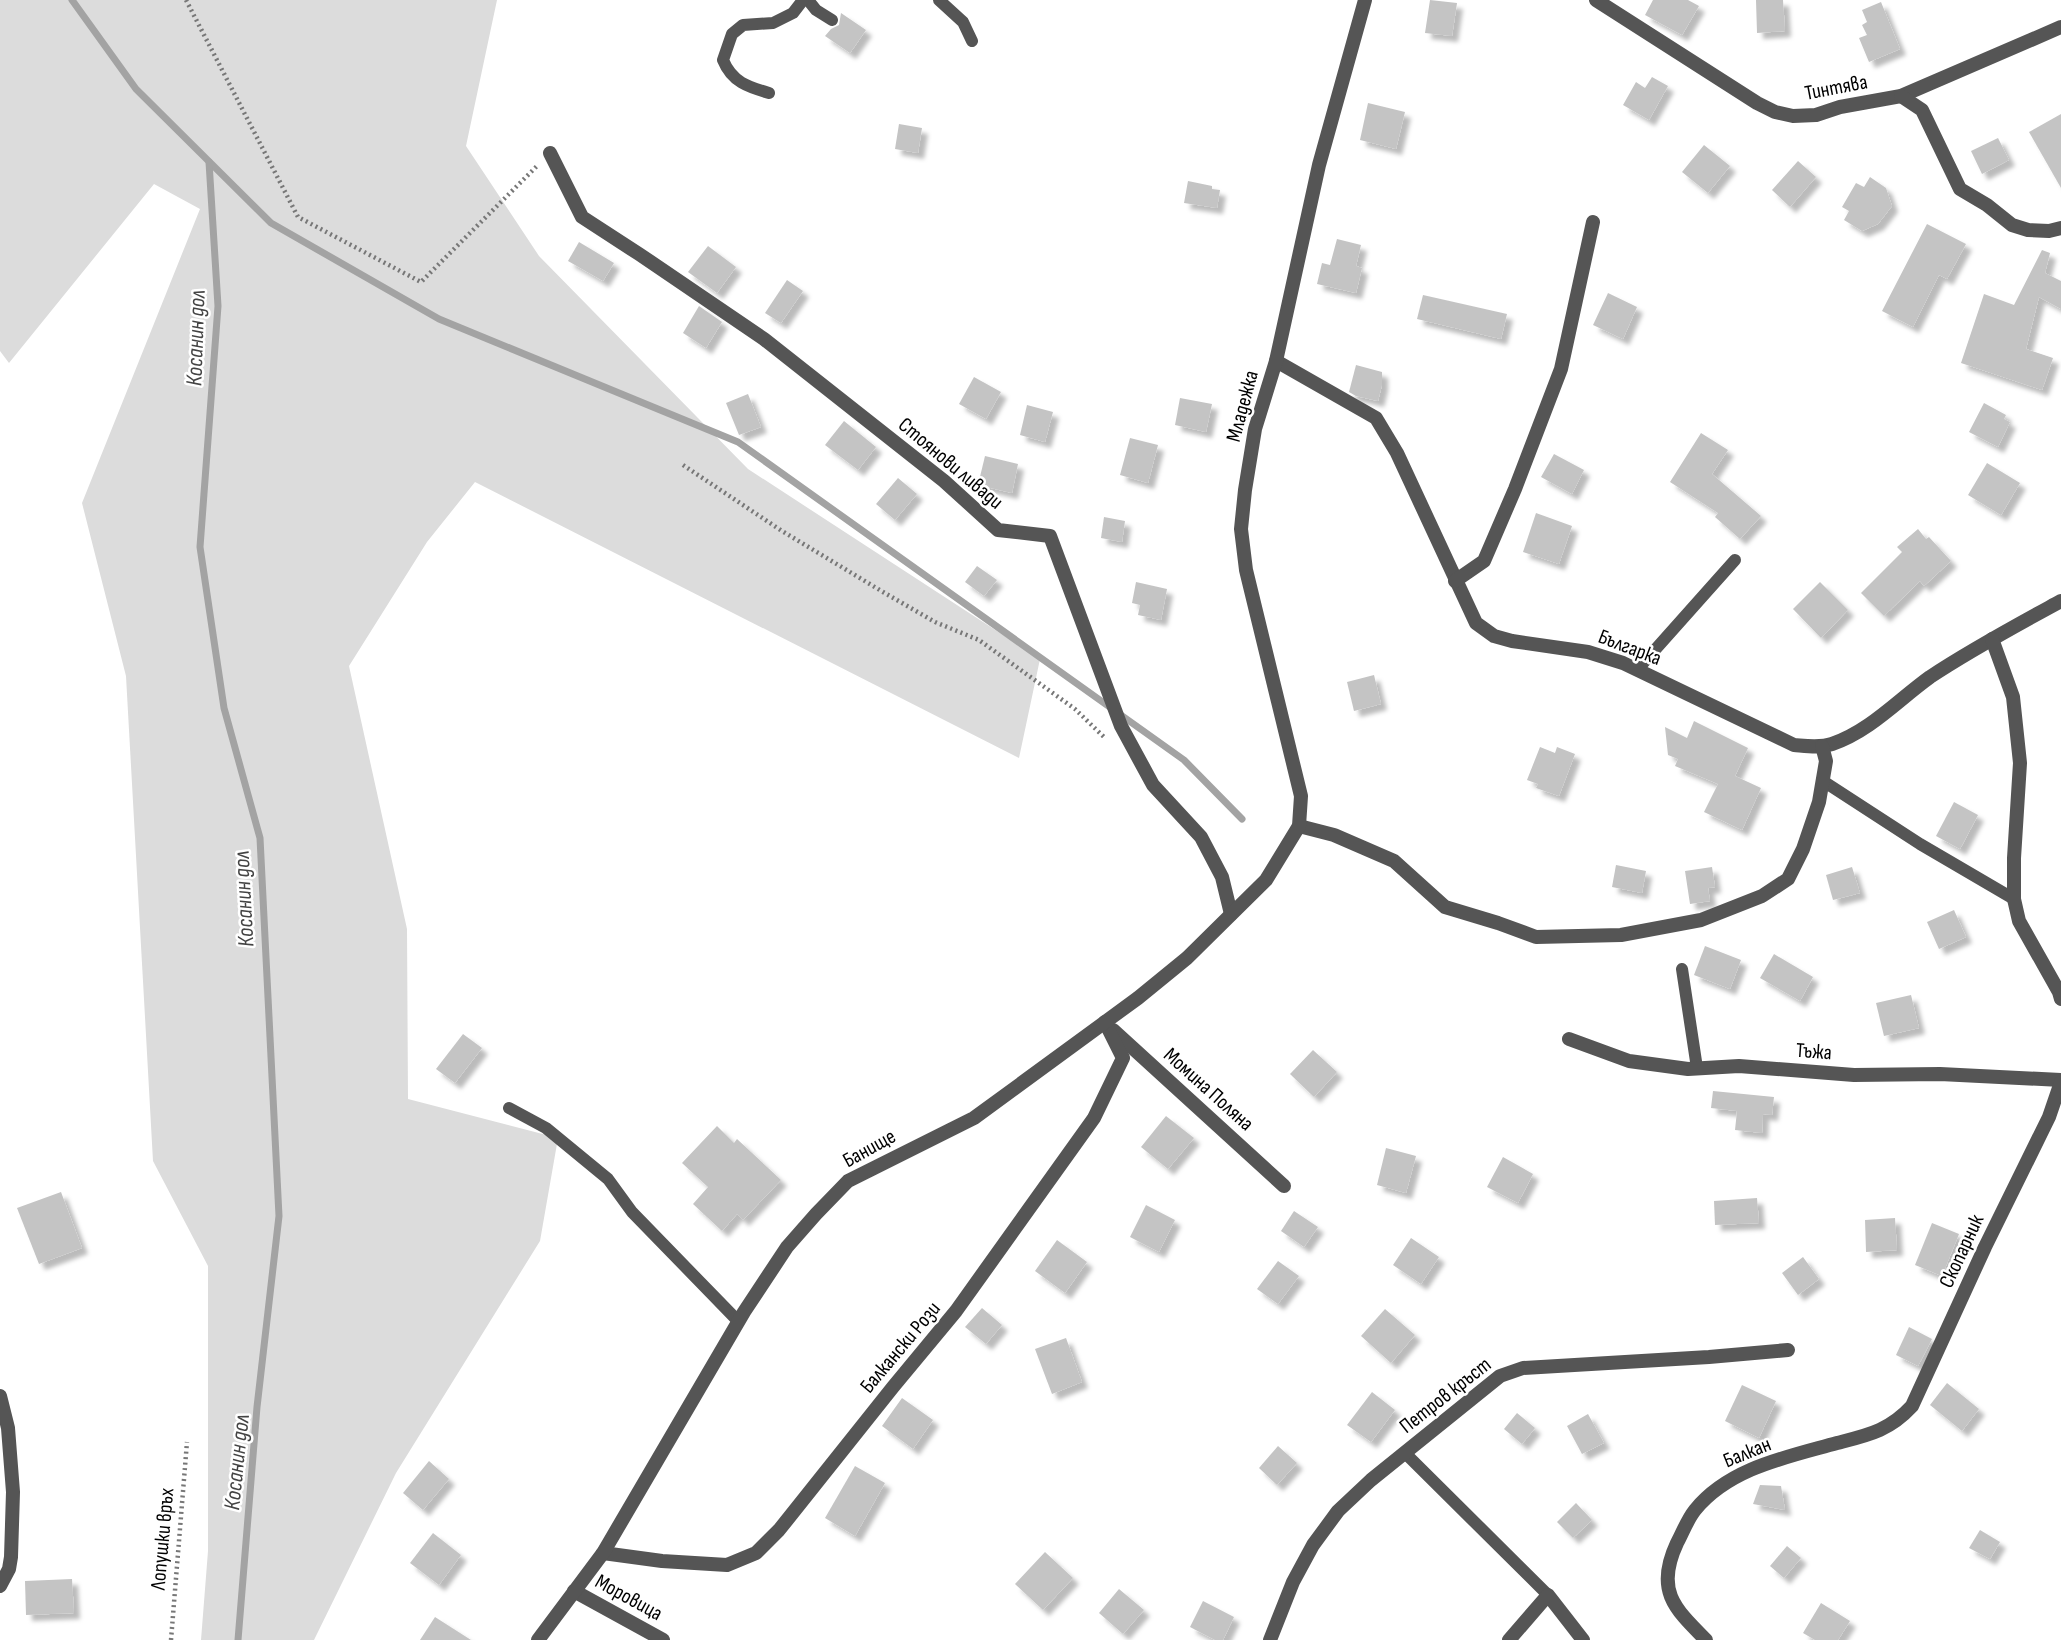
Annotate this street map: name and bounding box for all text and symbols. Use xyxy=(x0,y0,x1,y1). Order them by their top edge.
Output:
street label: Тинтява xyxy=(1803,69,1869,106)
water label: Косанин дол xyxy=(180,289,212,387)
street label: Младежка xyxy=(1221,368,1264,444)
street label: Стоянови ливади xyxy=(893,412,1008,514)
street label: Българка xyxy=(1595,624,1665,671)
water label: Косанин дол xyxy=(227,850,260,948)
street label: Тъжа xyxy=(1795,1038,1833,1065)
street label: Момина Поляна xyxy=(1159,1043,1259,1136)
street label: Банище xyxy=(838,1124,900,1173)
street label: Скопарник xyxy=(1934,1211,1989,1292)
street label: Балкански Рози xyxy=(855,1297,946,1398)
street label: Петров кръст xyxy=(1395,1352,1496,1439)
water label: Косанин дол xyxy=(218,1413,256,1511)
street label: Балкан xyxy=(1720,1432,1775,1473)
street label: Лопушки връх xyxy=(145,1487,179,1592)
street label: Моровица xyxy=(591,1569,667,1626)

